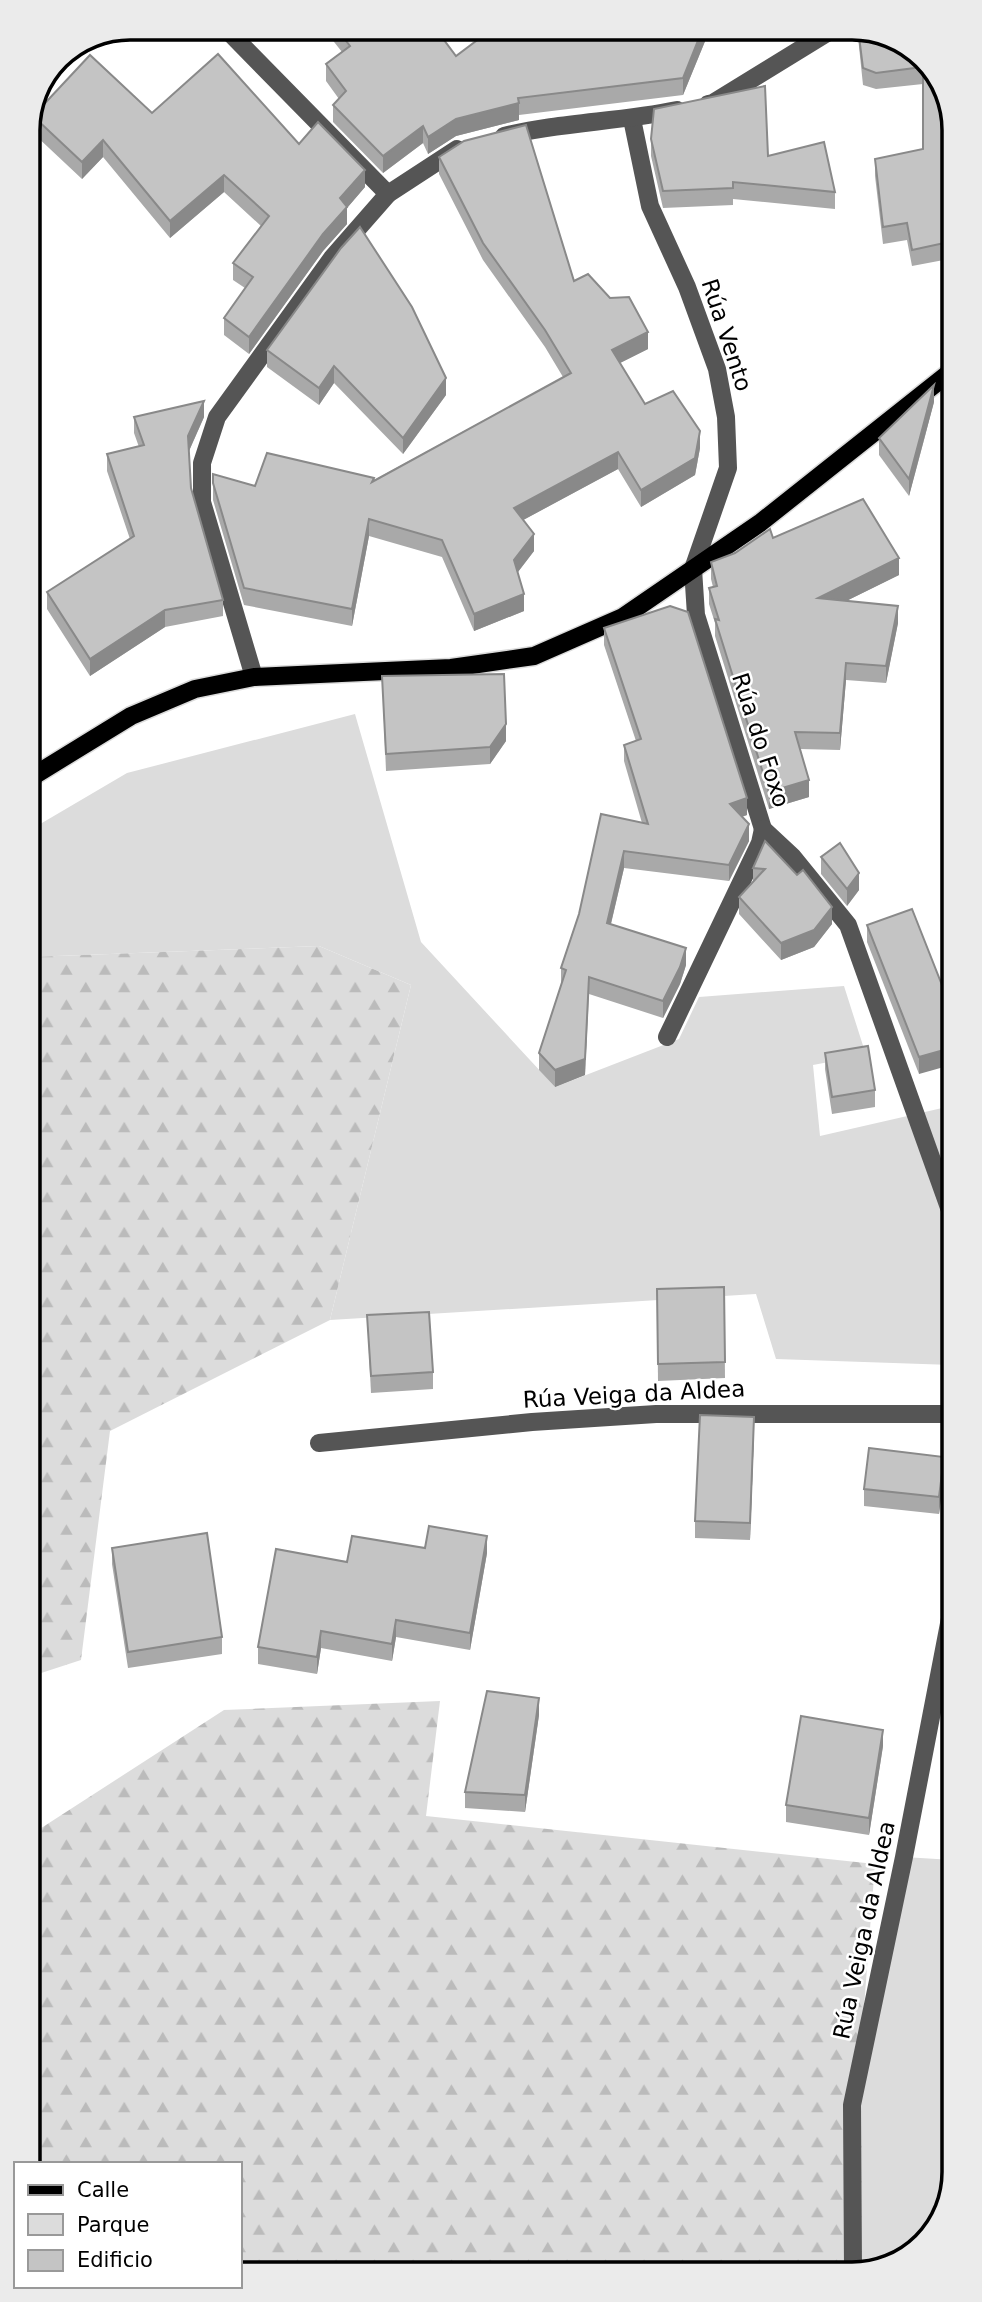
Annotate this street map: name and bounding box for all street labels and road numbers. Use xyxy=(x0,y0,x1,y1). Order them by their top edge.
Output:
street label: Rúa Vento xyxy=(697,275,757,395)
street label: Rúa do Foxo xyxy=(727,670,795,810)
street label: Rúa Veiga da Aldea xyxy=(522,1375,746,1413)
street label: Rúa Veiga da Aldea xyxy=(828,1819,900,2041)

